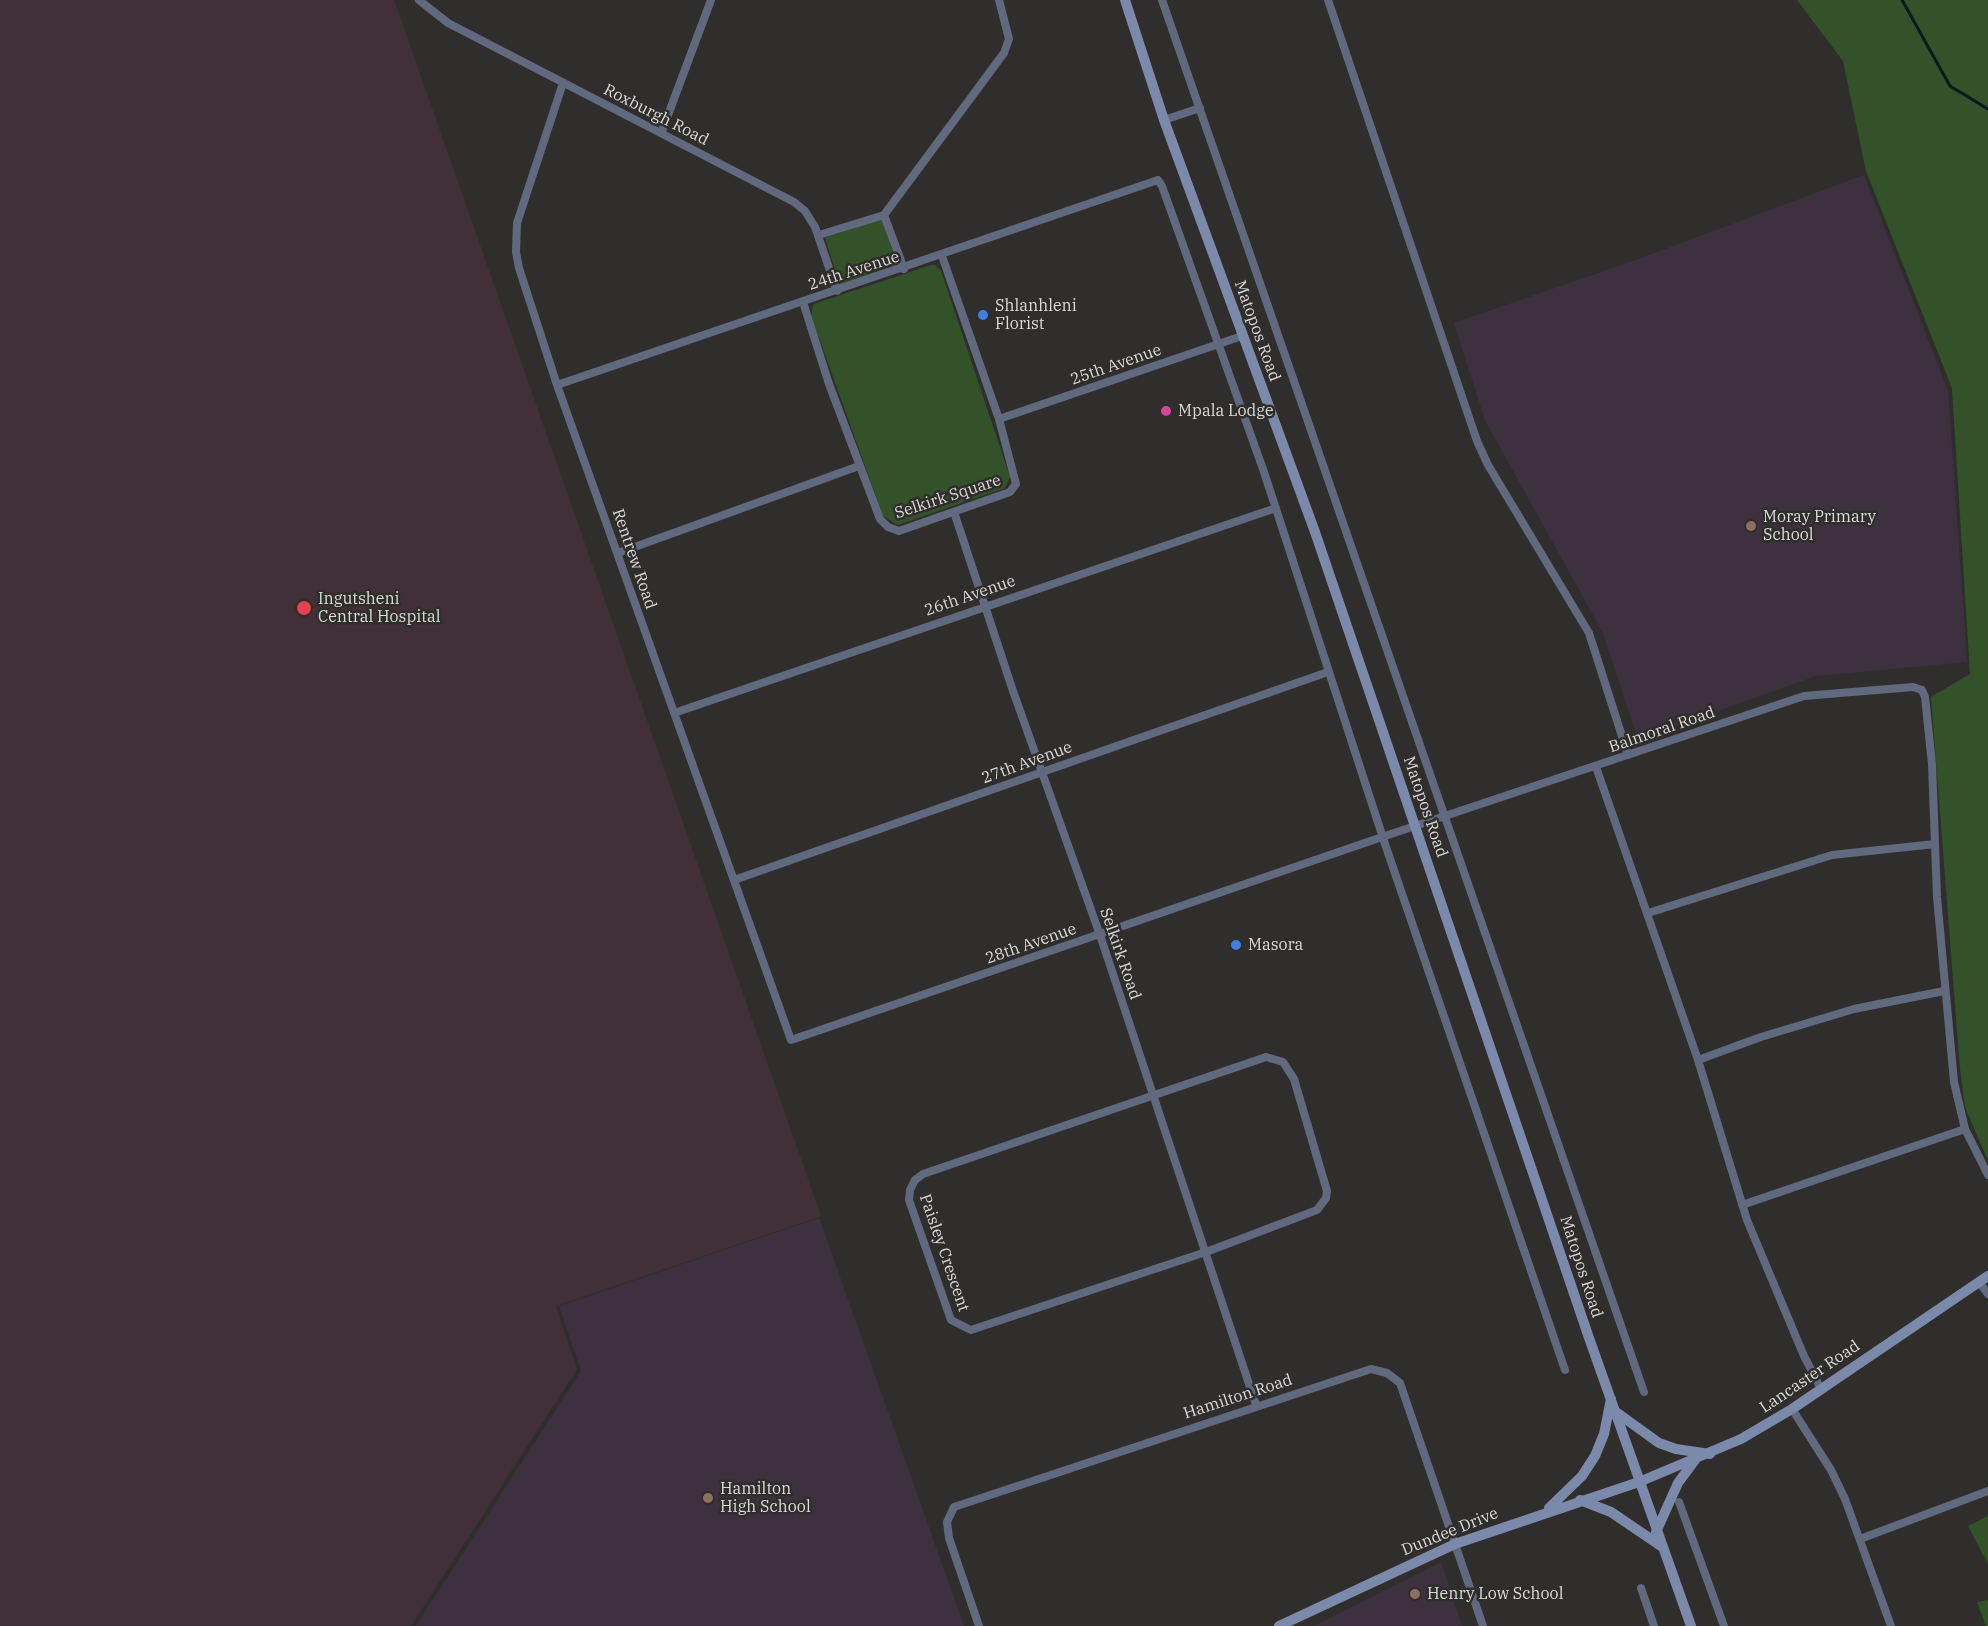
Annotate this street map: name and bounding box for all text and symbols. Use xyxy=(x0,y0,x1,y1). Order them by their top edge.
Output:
street label: Roxburgh Road xyxy=(600,80,712,150)
street label: 24th Avenue xyxy=(806,247,902,295)
street label: Matopos Road xyxy=(1230,278,1284,384)
place label: Shlanhleni Florist xyxy=(995,296,1077,334)
marker: Shlanhleni Florist xyxy=(976,308,990,322)
street label: 25th Avenue xyxy=(1068,340,1164,390)
place label: Mpala Lodge xyxy=(1178,401,1274,421)
marker: Mpala Lodge xyxy=(1159,404,1173,418)
street label: Selkirk Square xyxy=(892,471,1004,523)
street label: Rentrew Road xyxy=(608,506,660,612)
place label: Moray Primary School xyxy=(1763,507,1876,545)
marker: Moray Primary School xyxy=(1744,519,1758,533)
street label: 26th Avenue xyxy=(922,571,1018,621)
place label: Ingutsheni Central Hospital xyxy=(318,589,440,627)
marker: Ingutsheni Central Hospital xyxy=(295,599,313,617)
street label: Balmoral Road xyxy=(1606,703,1718,757)
street label: 27th Avenue xyxy=(979,738,1075,788)
street label: Matopos Road xyxy=(1399,754,1451,860)
street label: Selkirk Road xyxy=(1095,906,1145,1002)
street label: 28th Avenue xyxy=(983,919,1079,969)
place label: Masora xyxy=(1248,935,1303,955)
marker: Masora xyxy=(1229,938,1243,952)
street label: Paisley Crescent xyxy=(915,1192,973,1314)
street label: Matopos Road xyxy=(1556,1214,1606,1320)
street label: Lancaster Road xyxy=(1756,1337,1864,1417)
street label: Hamilton Road xyxy=(1181,1370,1295,1424)
place label: Hamilton High School xyxy=(720,1479,811,1517)
marker: Hamilton High School xyxy=(701,1491,715,1505)
street label: Dundee Drive xyxy=(1399,1504,1501,1560)
place label: Henry Low School xyxy=(1427,1584,1563,1604)
marker: Henry Low School xyxy=(1408,1587,1422,1601)

